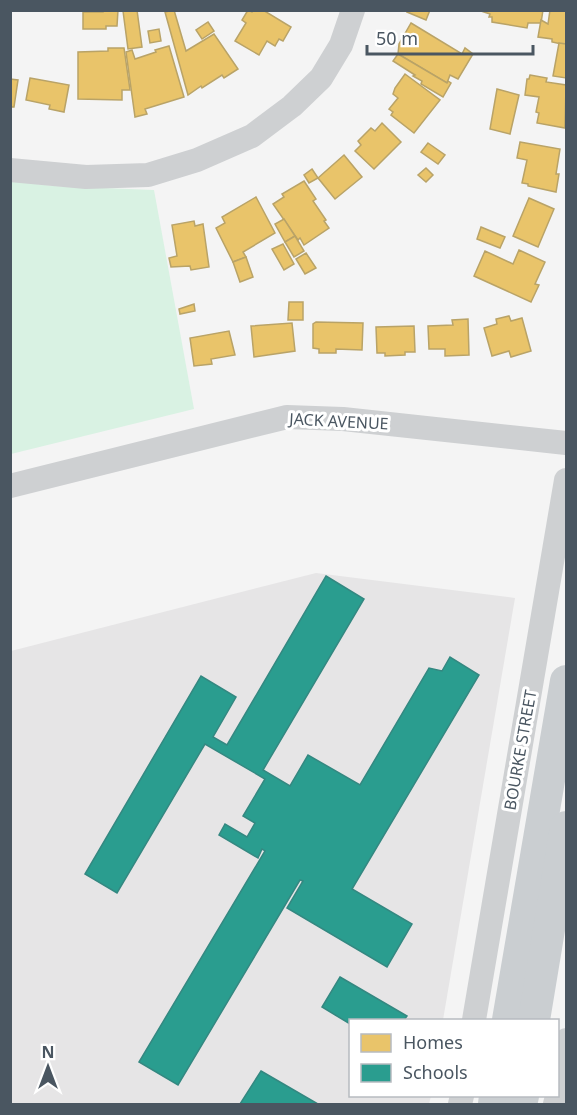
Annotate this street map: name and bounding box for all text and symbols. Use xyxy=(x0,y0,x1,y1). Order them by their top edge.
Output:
scale bar xyxy=(367,18,534,56)
text: 50 m xyxy=(376,26,418,50)
street label: JACK AVENUE xyxy=(287,407,389,435)
street label: BOURKE STREET xyxy=(499,688,541,812)
legend xyxy=(349,1019,559,1097)
text: Homes xyxy=(403,1030,463,1054)
north arrow xyxy=(18,1037,78,1097)
text: N xyxy=(41,1041,55,1063)
text: Schools xyxy=(403,1060,468,1084)

